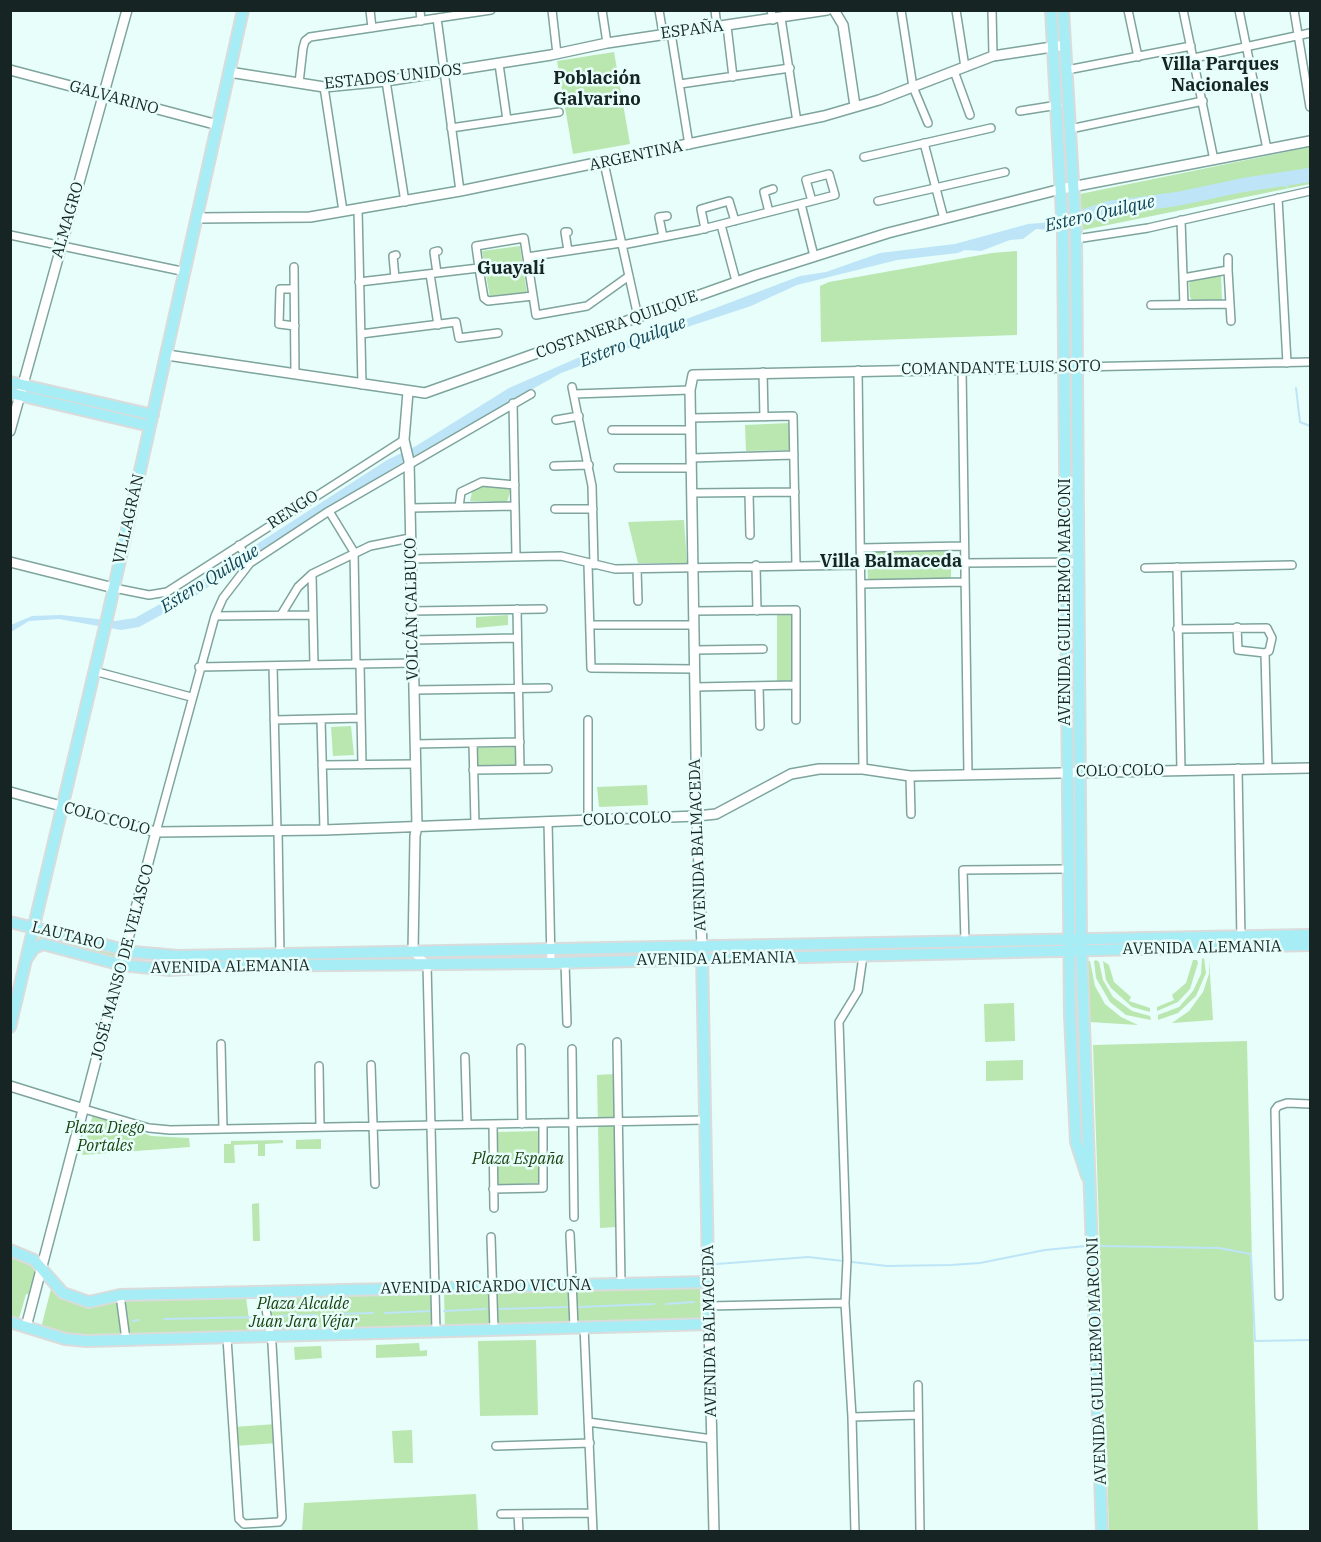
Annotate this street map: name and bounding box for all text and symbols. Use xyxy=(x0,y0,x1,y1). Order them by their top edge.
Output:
street label: ESPAÑA xyxy=(659,17,725,43)
district label: Villa Parques Nacionales xyxy=(1161,54,1279,97)
street label: ESTADOS UNIDOS xyxy=(323,60,463,94)
district label: Población Galvarino xyxy=(553,68,641,110)
street label: GALVARINO xyxy=(67,77,161,119)
street label: ARGENTINA xyxy=(588,137,684,175)
street label: ALMAGRO xyxy=(48,180,88,260)
water label: Estero Quilque xyxy=(1043,191,1157,237)
district label: Guayalí xyxy=(477,258,545,280)
street label: COSTANERA QUILQUE xyxy=(533,287,701,363)
water label: Estero Quilque xyxy=(577,312,689,372)
street label: COMANDANTE LUIS SOTO xyxy=(901,357,1101,379)
street label: VILLAGRÁN xyxy=(109,472,149,566)
street label: AVENIDA GUILLERMO MARCONI xyxy=(1055,478,1075,726)
street label: RENGO xyxy=(264,486,322,534)
street label: VOLCÁN CALBUCO xyxy=(401,537,423,681)
water label: Estero Quilque xyxy=(157,540,263,618)
district label: Villa Balmaceda xyxy=(820,551,962,573)
street label: AVENIDA BALMACEDA xyxy=(685,758,711,932)
street label: COLO COLO xyxy=(1076,761,1164,781)
street label: COLO COLO xyxy=(62,798,152,840)
street label: COLO COLO xyxy=(582,808,672,830)
street label: JOSÉ MANSO DE VELASCO xyxy=(88,862,158,1062)
street label: LAUTARO xyxy=(29,918,107,954)
street label: AVENIDA ALEMANIA xyxy=(1122,937,1282,959)
street label: AVENIDA ALEMANIA xyxy=(636,948,796,970)
street label: AVENIDA ALEMANIA xyxy=(150,956,310,978)
park label: Plaza Diego Portales xyxy=(65,1118,145,1156)
park label: Plaza España xyxy=(472,1149,564,1169)
street label: AVENIDA GUILLERMO MARCONI xyxy=(1083,1237,1111,1485)
street label: AVENIDA BALMACEDA xyxy=(699,1245,721,1417)
street label: AVENIDA RICARDO VICUÑA xyxy=(380,1276,592,1298)
park label: Plaza Alcalde Juan Jara Véjar xyxy=(249,1294,357,1332)

